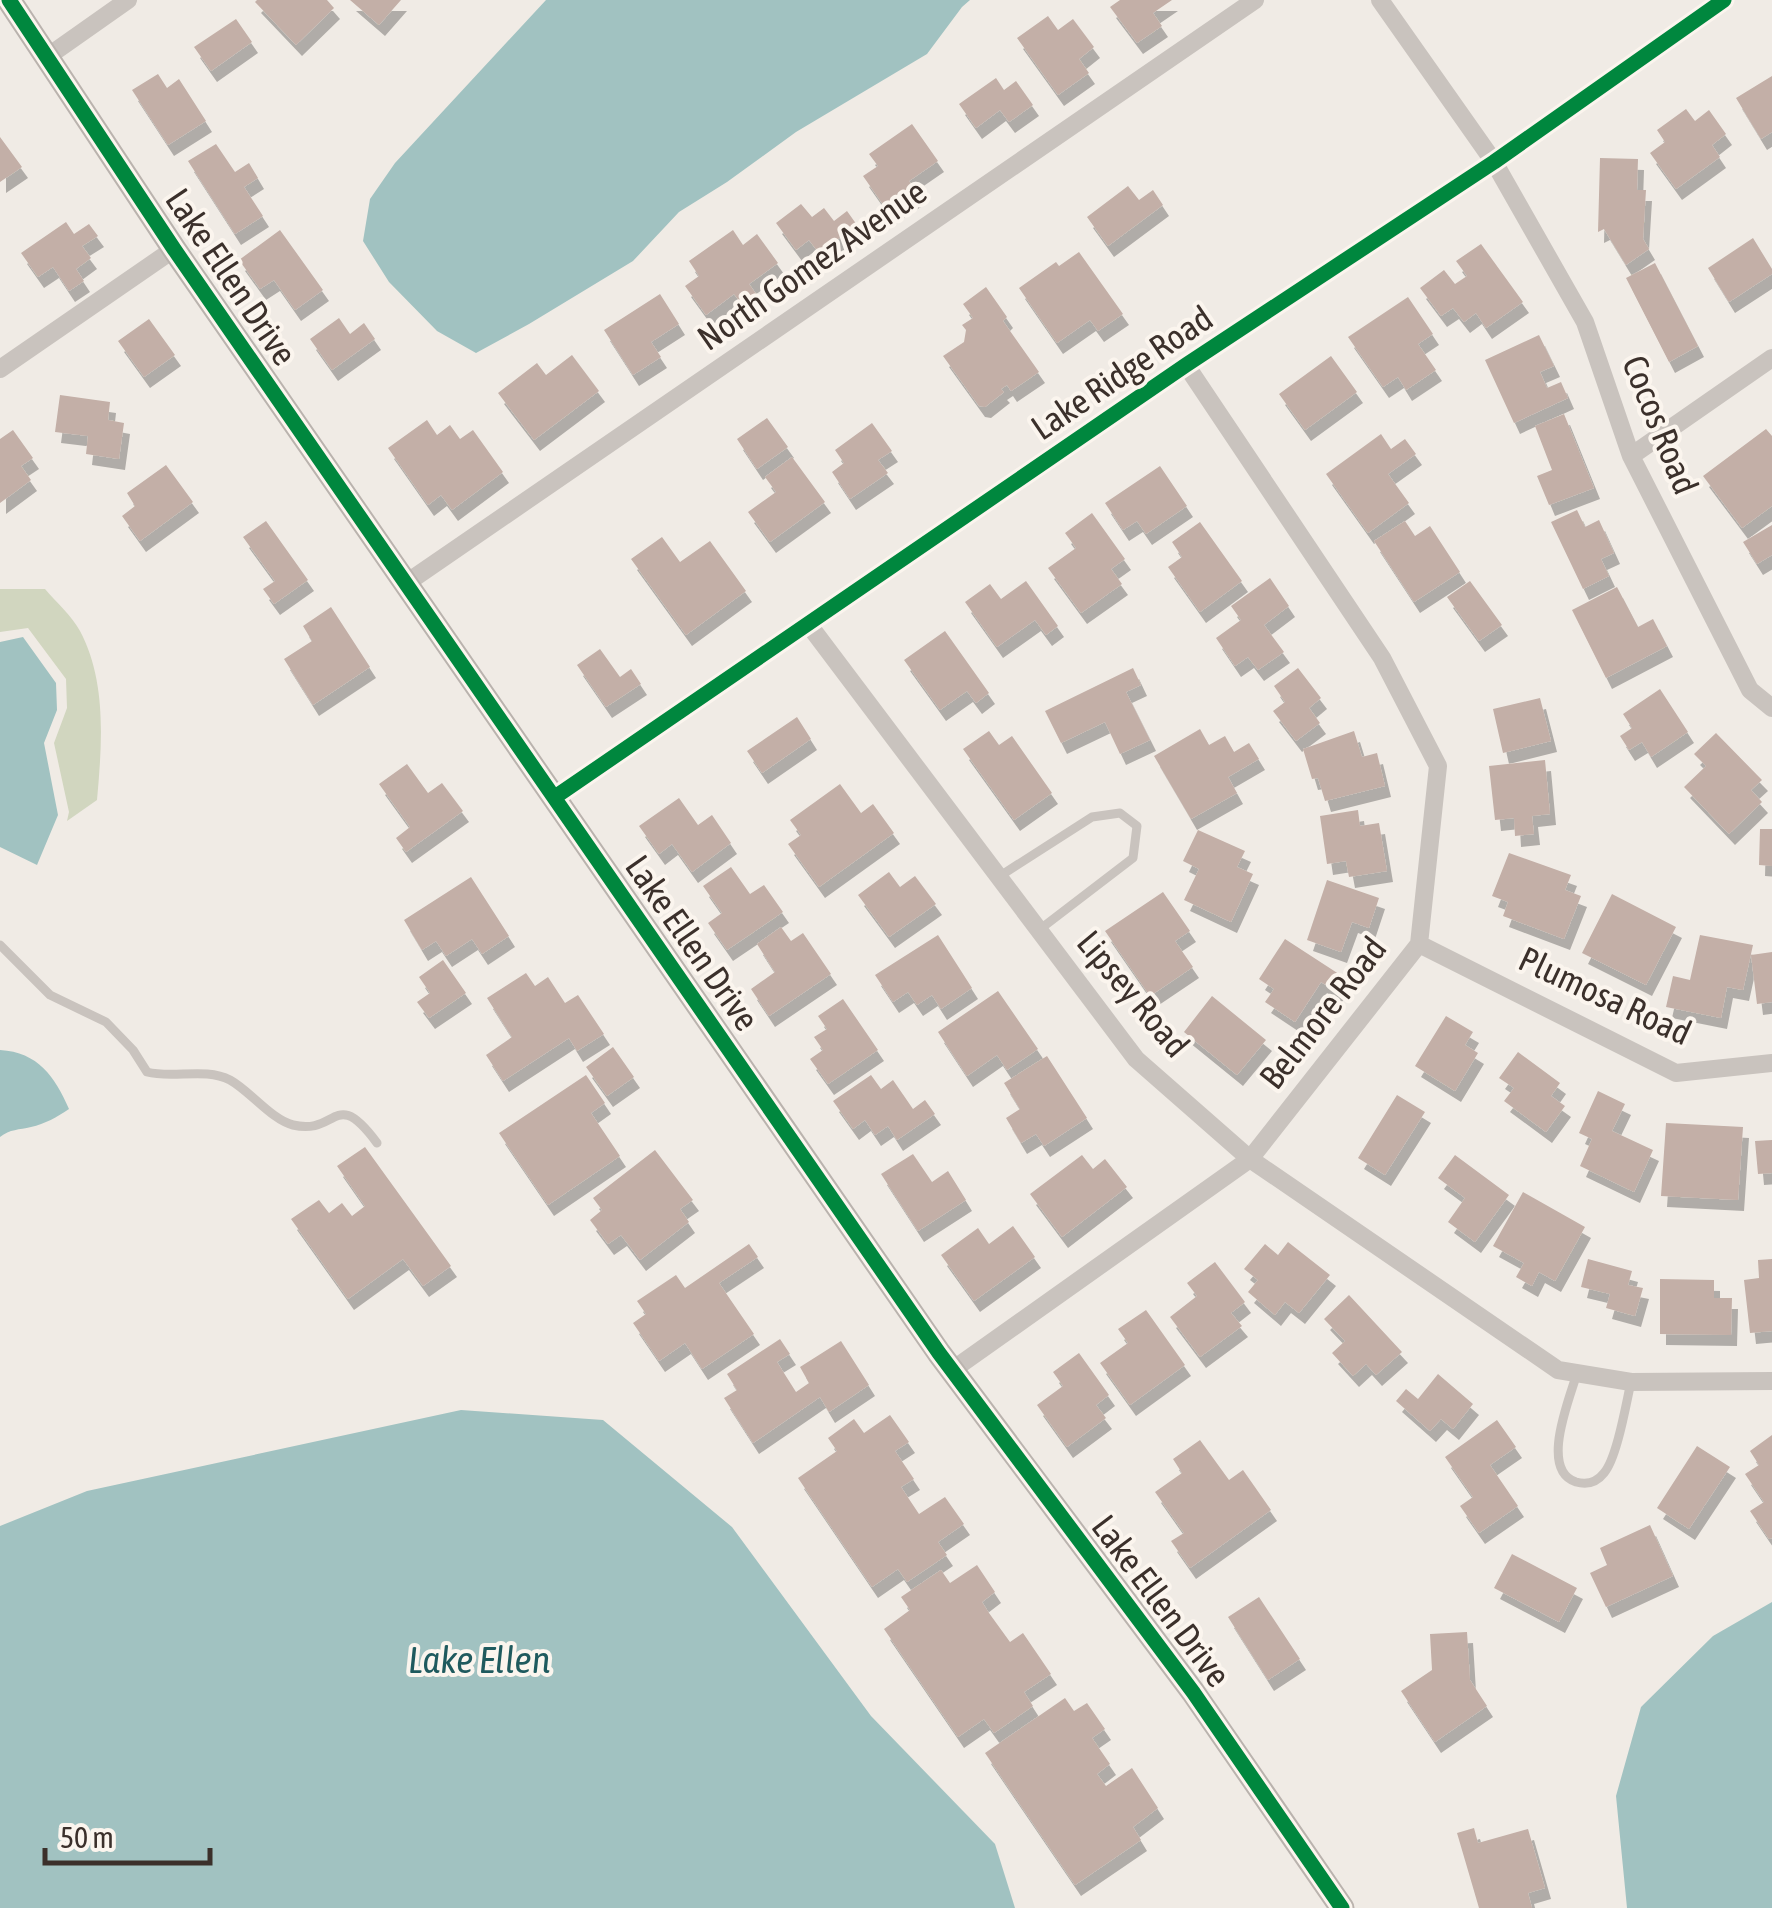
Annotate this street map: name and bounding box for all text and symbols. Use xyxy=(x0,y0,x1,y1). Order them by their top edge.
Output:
street label: North Gomez Avenue xyxy=(690,171,933,358)
street label: Lake Ellen Drive xyxy=(158,181,305,372)
street label: Lake Ridge Road xyxy=(1024,297,1219,447)
street label: Cocos Road xyxy=(1615,350,1707,500)
street label: Lake Ellen Drive xyxy=(618,847,768,1037)
street label: Lipsey Road xyxy=(1070,922,1198,1064)
street label: Belmore Road xyxy=(1251,929,1394,1096)
street label: Plumosa Road xyxy=(1513,938,1698,1052)
street label: Lake Ellen Drive xyxy=(1084,1507,1239,1694)
water label: Lake Ellen xyxy=(408,1638,550,1681)
scale bar xyxy=(45,1803,210,1865)
text: 50 m xyxy=(60,1820,114,1854)

